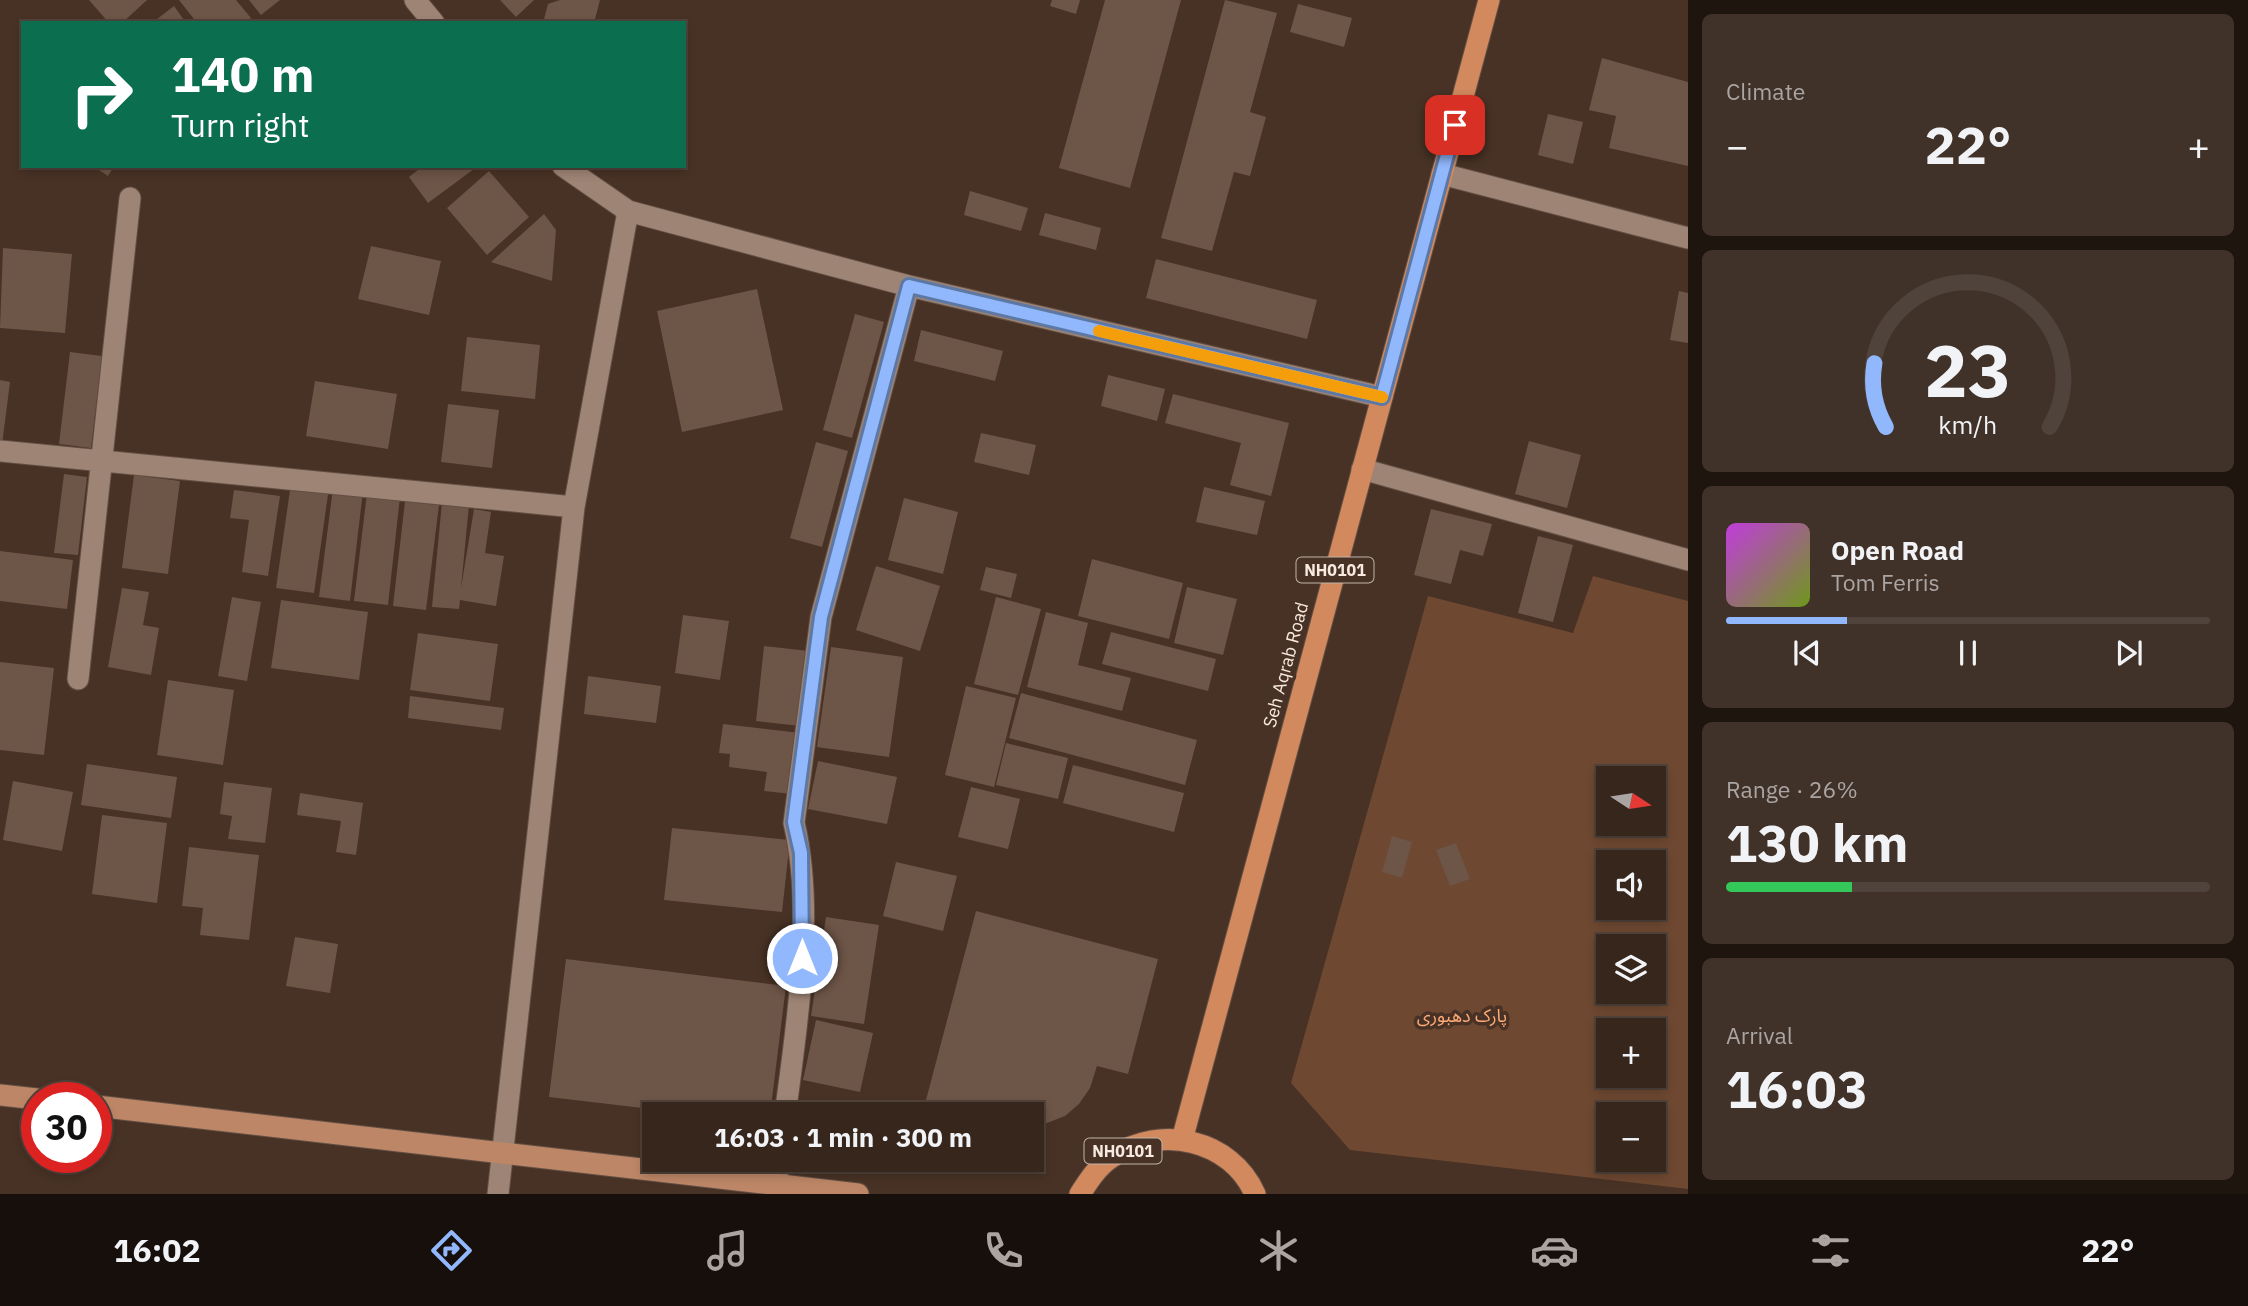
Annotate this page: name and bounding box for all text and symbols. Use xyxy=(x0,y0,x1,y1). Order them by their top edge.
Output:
text: 140 m xyxy=(171,42,315,105)
icon: right xyxy=(56,49,147,140)
text: Climate xyxy=(1726,76,1805,106)
pin xyxy=(1425,95,1485,155)
text: Turn right xyxy=(171,104,309,146)
icon: arrive xyxy=(1436,106,1474,144)
text: 22° xyxy=(1925,111,2011,178)
text: − xyxy=(1726,121,1749,170)
text: + xyxy=(2187,121,2210,170)
text: 23 xyxy=(1924,322,2012,417)
text: km/h xyxy=(1939,408,1997,441)
text: Open Road xyxy=(1831,533,1964,567)
road number: NH0101 xyxy=(1296,558,1374,582)
text: Tom Ferris xyxy=(1831,567,1940,597)
street label: Seh Aqrab Road xyxy=(1258,600,1313,730)
icon: previous xyxy=(1788,634,1826,672)
icon: pause xyxy=(1949,634,1987,672)
icon: next xyxy=(2110,634,2148,672)
north arrow xyxy=(1596,766,1666,836)
map controls xyxy=(1596,766,1666,1172)
text: Range · 26% xyxy=(1726,774,1858,804)
text: 130 km xyxy=(1726,809,1908,876)
button: sound xyxy=(1596,850,1666,920)
position arrow xyxy=(765,921,839,995)
button: layers xyxy=(1596,934,1666,1004)
park label: پارک دهبوری xyxy=(1417,1004,1507,1027)
button: + xyxy=(1596,1018,1666,1088)
text: Arrival xyxy=(1726,1020,1793,1050)
text: 16:03 xyxy=(1726,1055,1868,1122)
speed limit sign: 30 xyxy=(21,1082,112,1173)
button: − xyxy=(1596,1102,1666,1172)
text: 16:03 · 1 min · 300 m xyxy=(714,1120,972,1154)
road number: NH0101 xyxy=(1084,1138,1162,1163)
icon: directions xyxy=(427,1226,476,1275)
icon: music xyxy=(703,1226,752,1275)
icon: phone xyxy=(979,1226,1028,1275)
icon: climate xyxy=(1254,1226,1303,1275)
icon: car xyxy=(1530,1226,1579,1275)
icon: filters xyxy=(1806,1226,1855,1275)
text: 16:02 xyxy=(113,1229,201,1271)
text: 22° xyxy=(2081,1229,2135,1271)

